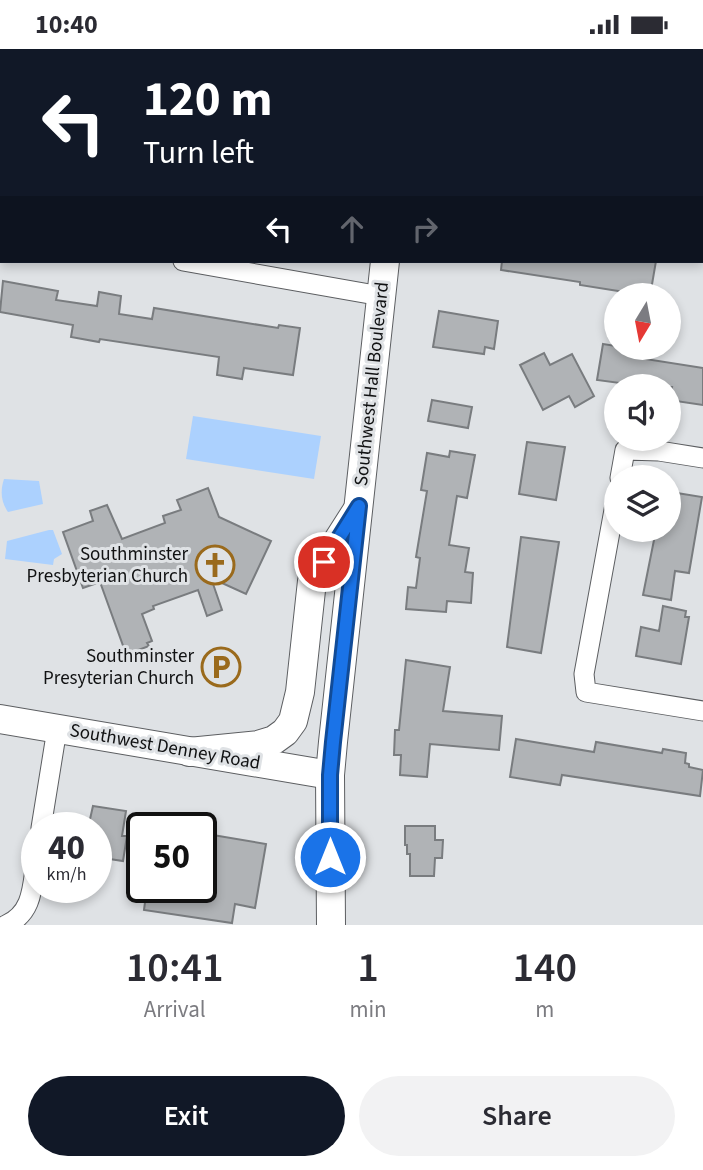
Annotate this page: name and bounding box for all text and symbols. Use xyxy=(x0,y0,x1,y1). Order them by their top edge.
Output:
text: 10:40 xyxy=(35,6,98,43)
text: 120 m xyxy=(143,65,272,135)
icon: left xyxy=(28,77,119,168)
text: Turn left xyxy=(143,130,254,176)
icon: left xyxy=(260,210,298,248)
icon: ahead xyxy=(333,210,371,248)
icon: right xyxy=(406,210,444,248)
street label: Southwest Hall Boulevard xyxy=(348,281,396,487)
north arrow xyxy=(604,283,681,361)
map controls xyxy=(604,283,681,542)
button: sound xyxy=(604,374,681,451)
button: layers xyxy=(604,465,681,542)
pin xyxy=(294,532,354,592)
place label: Southminster Presbyterian Church xyxy=(27,541,188,590)
icon: arrive xyxy=(305,543,343,581)
church icon: Southminster Presbyterian Church xyxy=(194,544,236,586)
place label: Southminster Presyterian Church xyxy=(43,643,194,692)
parking icon: Southminster Presyterian Church xyxy=(200,646,242,688)
street label: Southwest Denney Road xyxy=(68,717,262,777)
speed limit sign: 50 xyxy=(126,812,217,903)
position arrow xyxy=(293,820,367,894)
text: 40 xyxy=(48,823,85,873)
text: km/h xyxy=(47,862,86,887)
text: 10:41 xyxy=(126,938,224,998)
text: 1 xyxy=(357,938,379,998)
text: 140 xyxy=(513,938,577,998)
text: Arrival xyxy=(144,993,206,1026)
text: min xyxy=(349,993,387,1026)
text: m xyxy=(535,993,554,1026)
button: Exit xyxy=(28,1076,345,1156)
button: Share xyxy=(359,1076,675,1156)

